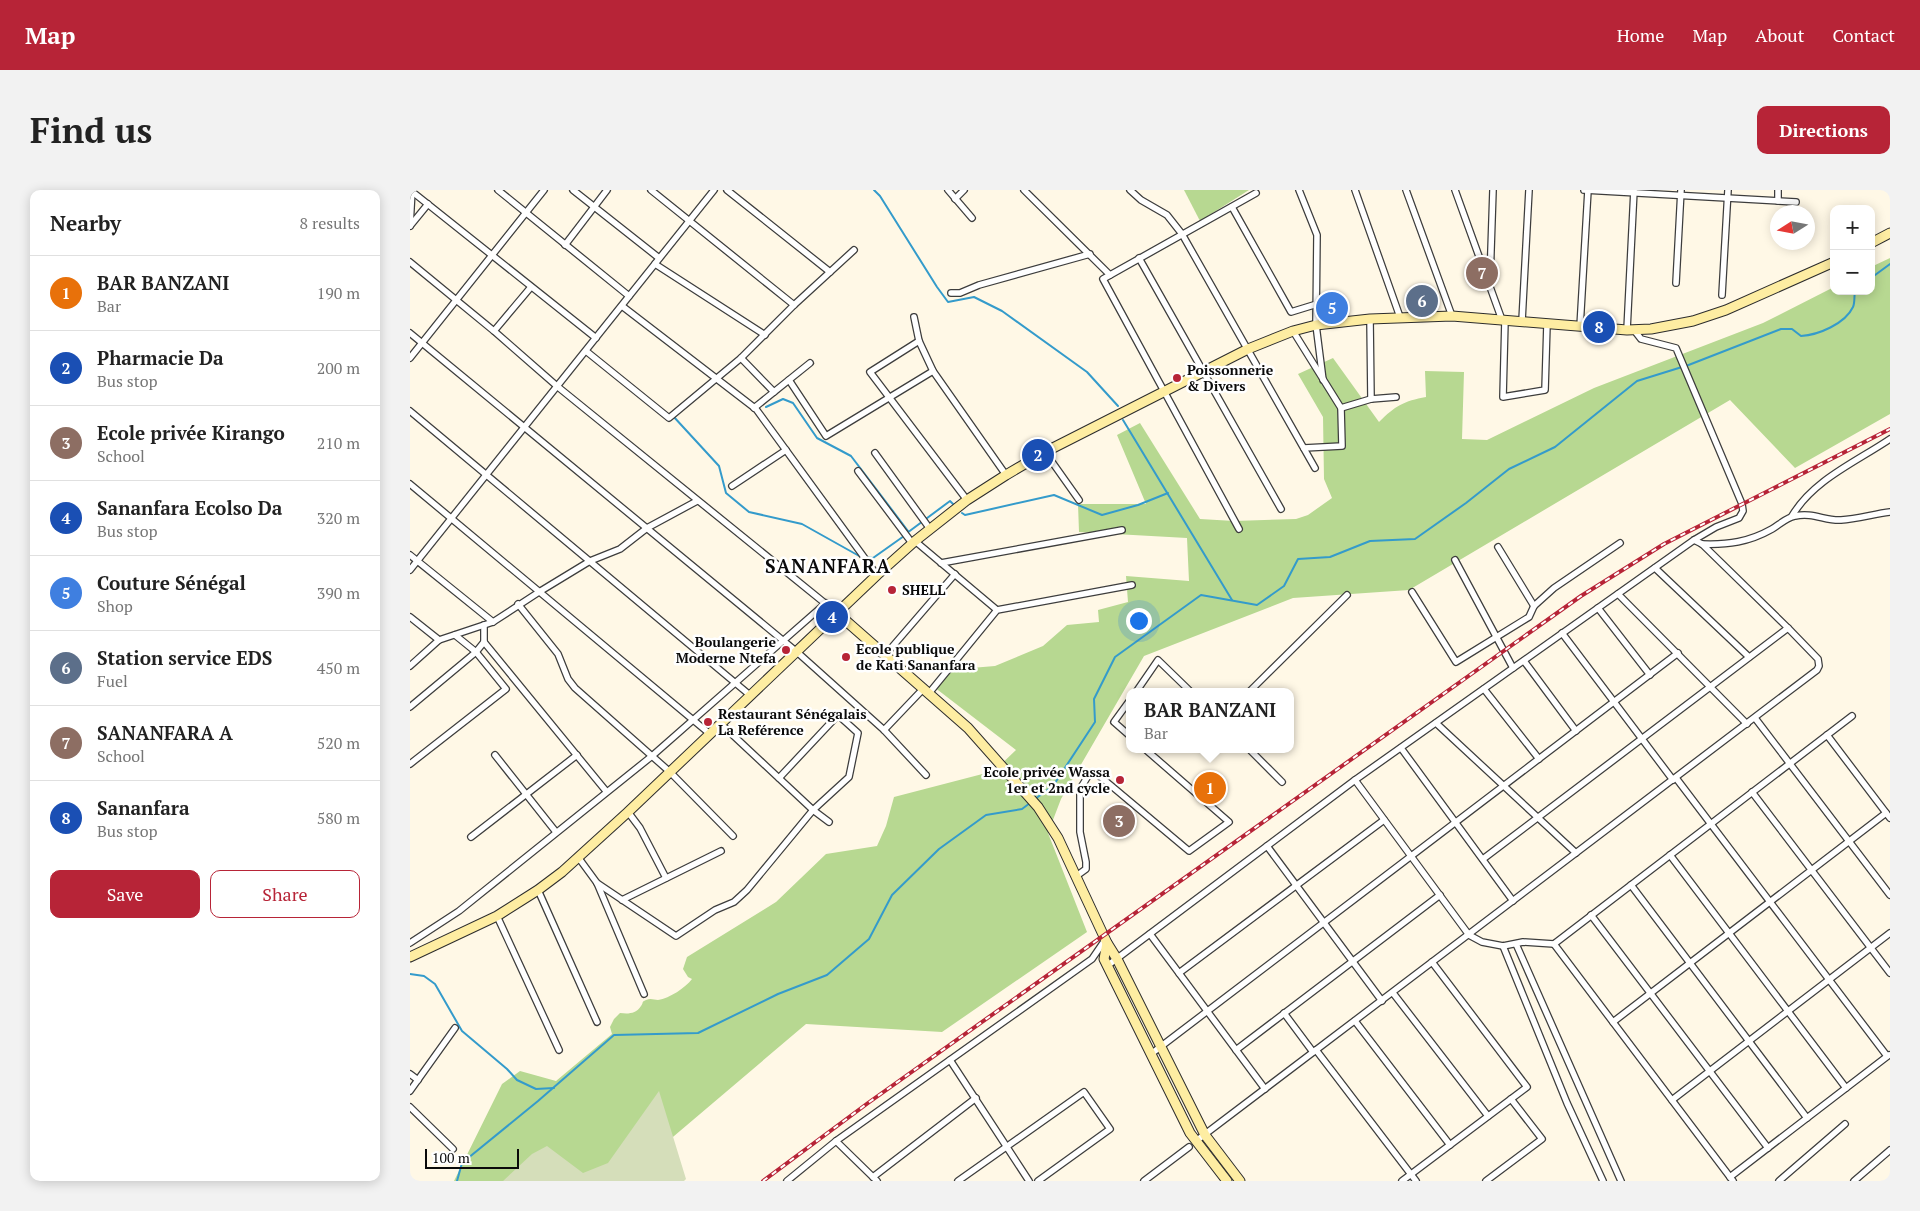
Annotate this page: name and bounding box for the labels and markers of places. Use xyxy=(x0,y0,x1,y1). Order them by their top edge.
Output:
pin: 7 xyxy=(1466,254,1498,292)
pin: 6 xyxy=(1406,282,1438,320)
pin: 5 xyxy=(1316,289,1348,327)
pin: 8 xyxy=(1583,308,1615,346)
place label: Poissonnerie & Divers xyxy=(1187,360,1274,395)
marker: Poissonnerie & Divers xyxy=(1171,372,1183,384)
pin: 2 xyxy=(1022,436,1054,474)
place label: SHELL xyxy=(902,580,945,599)
marker: SHELL xyxy=(886,584,898,596)
pin: 4 xyxy=(816,598,848,636)
place label: Boulangerie Moderne Ntefa xyxy=(676,632,776,667)
place label: Ecole publique de Kati Sananfara xyxy=(856,639,976,674)
marker: Boulangerie Moderne Ntefa xyxy=(780,644,792,656)
marker: Ecole publique de Kati Sananfara xyxy=(840,651,852,663)
place label: Restaurant Sénégalais La Reférence xyxy=(718,704,867,739)
marker: Restaurant Sénégalais La Reférence xyxy=(702,716,714,728)
place label: Ecole privée Wassa 1er et 2nd cycle xyxy=(984,762,1110,797)
pin: 1 xyxy=(1194,769,1226,807)
marker: Ecole privée Wassa 1er et 2nd cycle xyxy=(1114,774,1126,786)
pin: 3 xyxy=(1103,802,1135,840)

